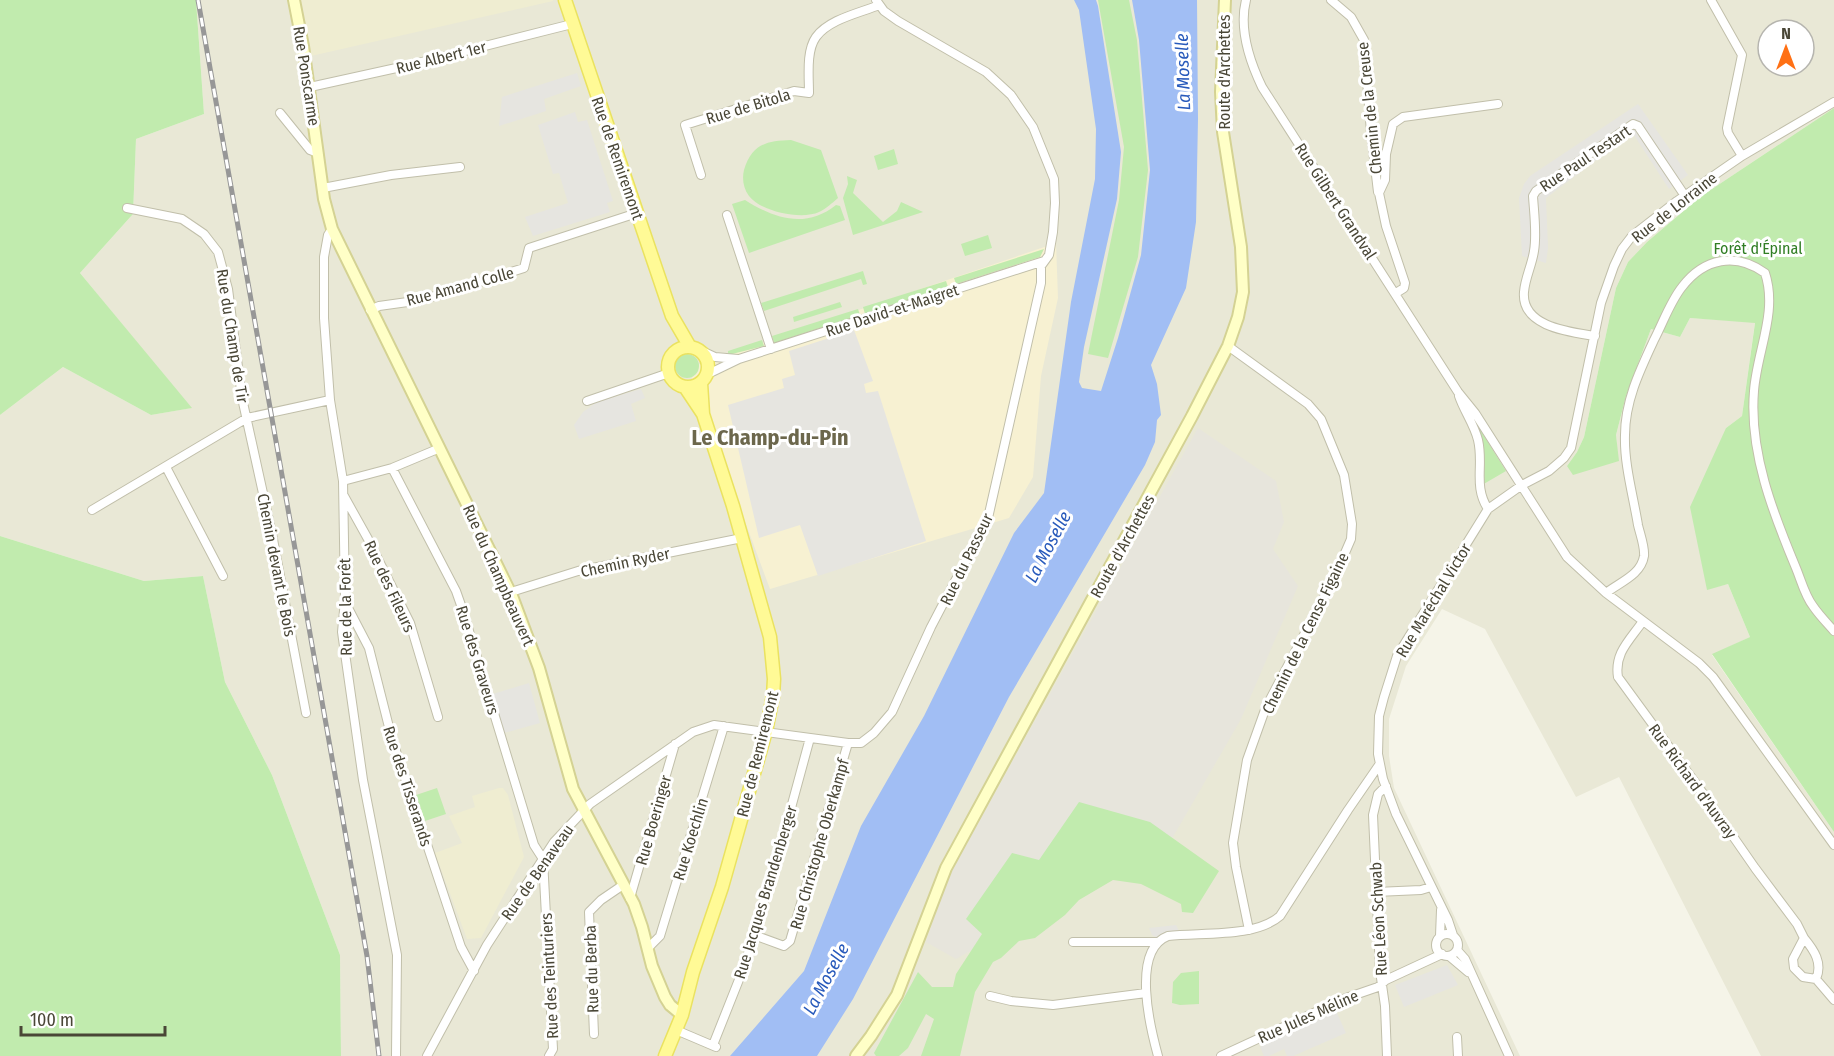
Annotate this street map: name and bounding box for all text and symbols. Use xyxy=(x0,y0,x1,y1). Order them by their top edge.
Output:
street label: Route d'Archettes xyxy=(1215,14,1234,129)
north arrow xyxy=(1756,18,1816,78)
text: N xyxy=(1781,24,1791,43)
street label: Rue Ponscarme xyxy=(289,25,324,127)
water label: La Moselle xyxy=(1171,33,1195,111)
street label: Rue Albert 1er xyxy=(394,37,489,78)
street label: Chemin de la Creuse xyxy=(1353,41,1386,175)
street label: Rue de Bitola xyxy=(704,85,793,128)
street label: Rue de Remiremont xyxy=(588,94,648,223)
street label: Rue Paul Testart xyxy=(1536,121,1635,196)
street label: Rue Gilbert Grandval xyxy=(1291,139,1380,263)
street label: Rue de Lorraine xyxy=(1628,168,1721,247)
park label: Forêt d'Épinal xyxy=(1714,239,1802,258)
street label: Rue Amand Colle xyxy=(404,263,516,310)
street label: Rue du Champ de Tir xyxy=(213,268,253,405)
street label: Rue David-et-Maigret xyxy=(823,280,962,341)
district label: Le Champ-du-Pin xyxy=(691,424,849,451)
street label: Route d'Archettes xyxy=(1086,491,1159,601)
street label: Chemin devant le Bois xyxy=(253,492,300,638)
street label: Rue du Champbeauvert xyxy=(459,502,539,650)
water label: La Moselle xyxy=(1020,507,1076,586)
street label: Rue du Passeur xyxy=(936,510,997,608)
street label: Rue des Fileurs xyxy=(360,537,419,635)
street label: Rue Maréchal Victor xyxy=(1392,539,1475,661)
street label: Chemin Ryder xyxy=(579,544,672,581)
street label: Chemin de la Cense Figaine xyxy=(1258,549,1353,717)
street label: Rue de la Forêt xyxy=(335,557,356,656)
street label: Rue des Graveurs xyxy=(452,603,503,717)
street label: Rue de Remiremont xyxy=(733,688,783,819)
street label: Rue Richard d'Auvray xyxy=(1645,720,1741,843)
street label: Rue des Tisserands xyxy=(379,724,436,849)
street label: Rue Christophe Oberkampf xyxy=(786,756,853,932)
street label: Rue Boeringer xyxy=(632,773,675,867)
street label: Rue Koechlin xyxy=(669,796,712,883)
street label: Rue Jacques Brandenberger xyxy=(730,803,801,981)
street label: Rue de Benaveau xyxy=(497,821,578,924)
street label: Rue Léon Schwab xyxy=(1366,862,1391,976)
street label: Rue des Teinturiers xyxy=(537,912,562,1039)
street label: Rue du Berba xyxy=(580,925,603,1013)
water label: La Moselle xyxy=(798,939,854,1018)
street label: Rue Jules Méline xyxy=(1255,986,1361,1047)
scale bar xyxy=(21,999,165,1037)
text: 100 m xyxy=(30,1009,74,1031)

